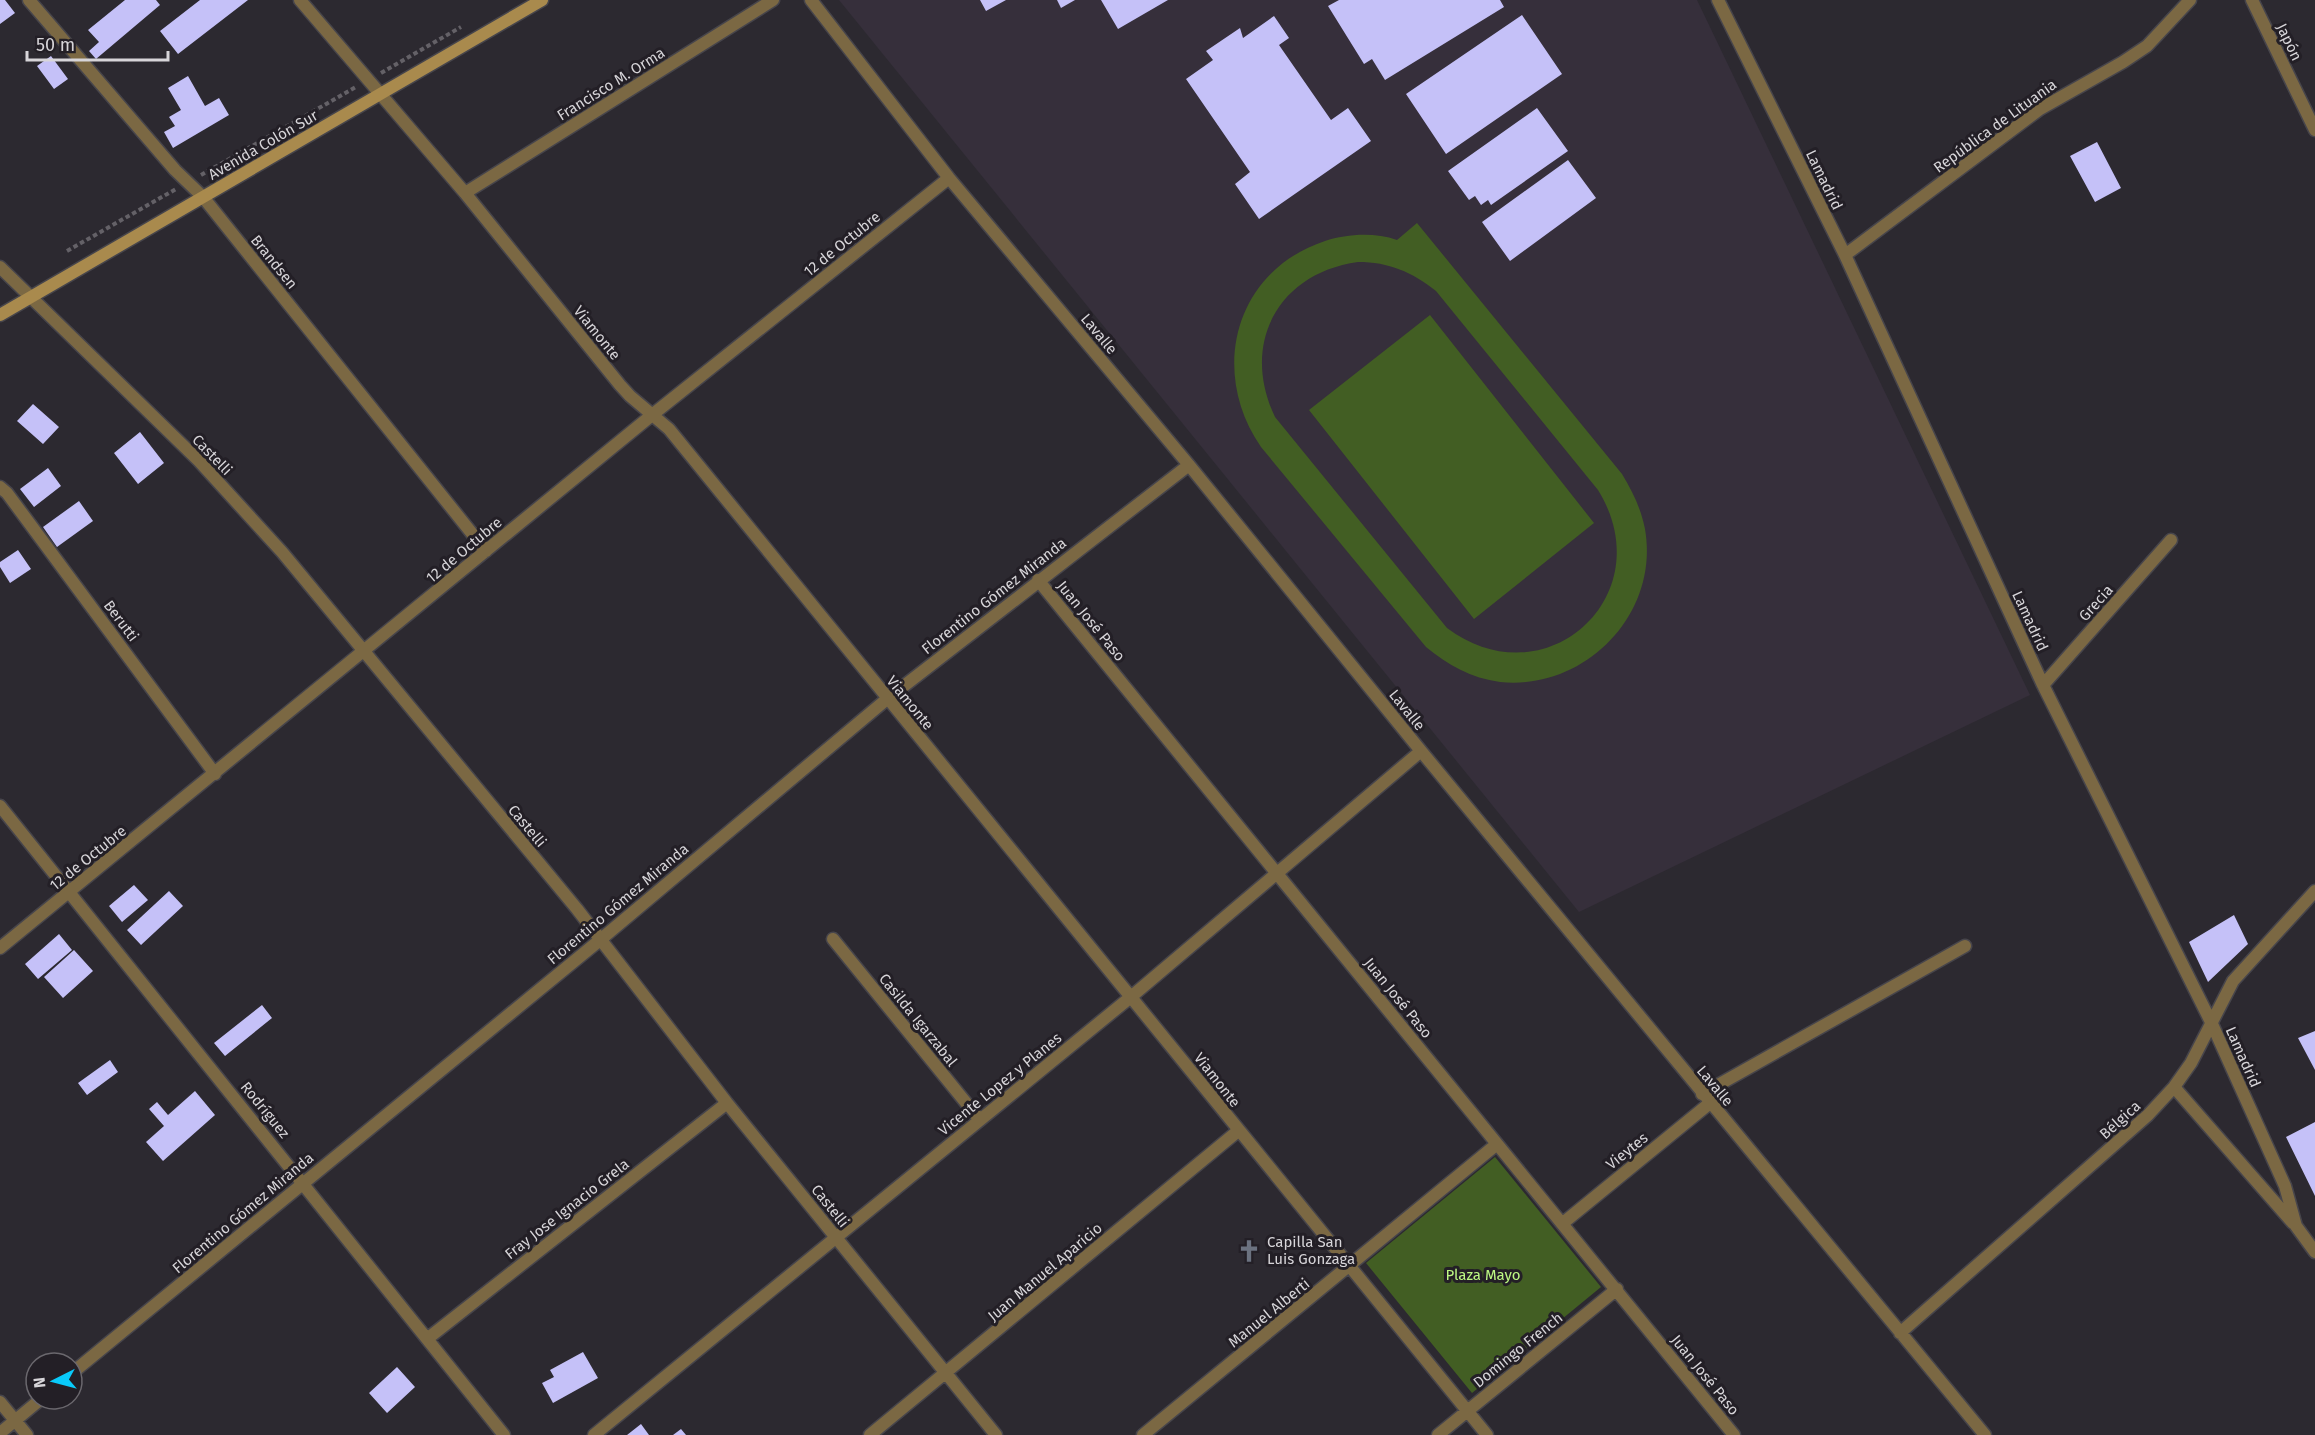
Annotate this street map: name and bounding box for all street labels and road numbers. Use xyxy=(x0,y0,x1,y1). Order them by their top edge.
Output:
street label: Japón xyxy=(2272,20,2306,64)
street label: Francisco M. Orma xyxy=(554,44,668,124)
street label: República de Lituania xyxy=(1930,75,2060,177)
street label: Avenida Colón Sur xyxy=(205,106,321,184)
street label: Lamadrid xyxy=(1802,147,1846,213)
street label: 12 de Octubre xyxy=(800,208,884,280)
street label: Brandsen xyxy=(247,231,301,293)
street label: Viamonte xyxy=(570,302,624,364)
street label: Lavalle xyxy=(1077,310,1121,358)
street label: Castelli xyxy=(188,431,236,479)
street label: 12 de Octubre xyxy=(423,513,505,587)
street label: Florentino Gómez Miranda xyxy=(918,534,1070,658)
street label: Juan José Paso xyxy=(1053,577,1129,665)
street label: Grecia xyxy=(2075,581,2117,625)
street label: Lamadrid xyxy=(2008,588,2052,654)
street label: Berutti xyxy=(100,597,142,645)
street label: Viamonte xyxy=(883,672,937,734)
street label: Lavalle xyxy=(1385,686,1429,734)
street label: Castelli xyxy=(504,801,550,851)
street label: 12 de Octubre xyxy=(46,822,130,894)
street label: Florentino Gómez Miranda xyxy=(544,840,692,968)
street label: Juan José Paso xyxy=(1360,954,1436,1042)
street label: Casilda Igarzabal xyxy=(875,970,961,1071)
street label: Lamadrid xyxy=(2222,1024,2264,1090)
street label: Vicente Lopez y Planes xyxy=(935,1029,1065,1139)
street label: Viamonte xyxy=(1190,1049,1244,1111)
street label: Lavalle xyxy=(1693,1062,1737,1110)
street label: Rodríguez xyxy=(237,1078,294,1142)
street label: Bélgica xyxy=(2096,1097,2144,1143)
street label: Vieytes xyxy=(1603,1129,1651,1173)
street label: Florentino Gómez Miranda xyxy=(169,1149,317,1277)
street label: Fray Jose Ignacio Grela xyxy=(501,1155,633,1263)
street label: Castelli xyxy=(807,1181,853,1231)
street label: Juan Manuel Aparicio xyxy=(984,1219,1106,1325)
street label: Manuel Alberti xyxy=(1225,1275,1313,1351)
street label: Domingo French xyxy=(1470,1308,1566,1392)
street label: Juan José Paso xyxy=(1667,1331,1743,1419)

